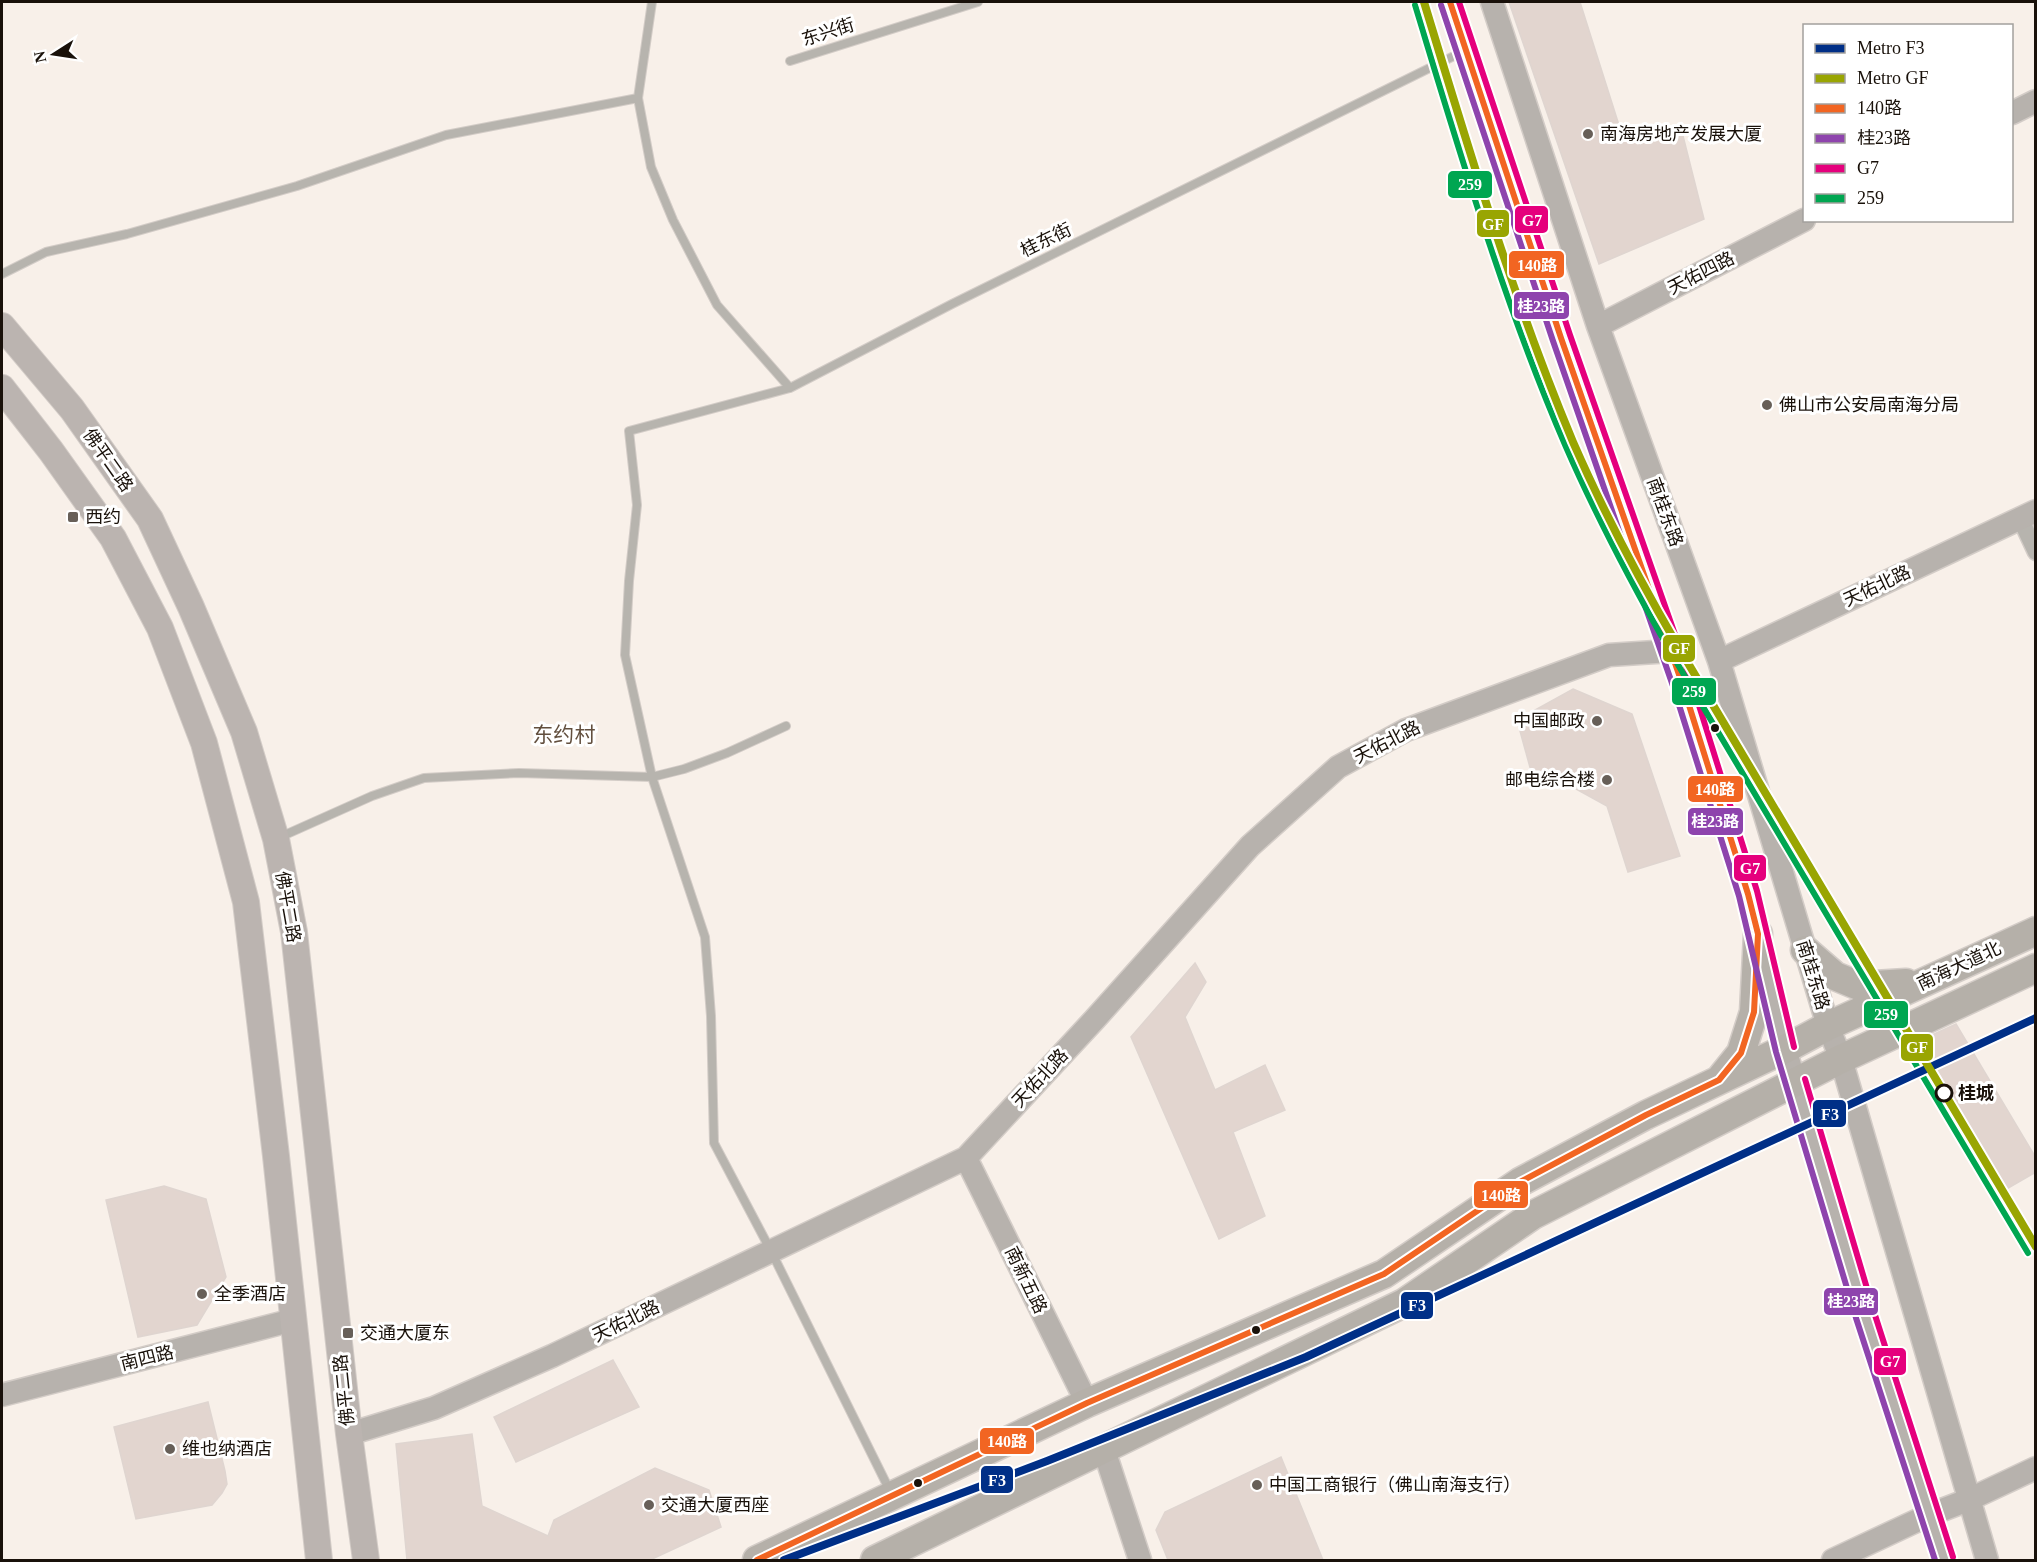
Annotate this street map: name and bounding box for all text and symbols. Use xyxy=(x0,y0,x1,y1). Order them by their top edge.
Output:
street label: 东兴街 xyxy=(799,15,857,49)
north arrow xyxy=(24,24,84,84)
legend xyxy=(1803,24,2013,222)
text: Metro F3 xyxy=(1857,38,1925,58)
text: N xyxy=(30,49,49,64)
text: Metro GF xyxy=(1857,68,1929,88)
text: 140路 xyxy=(1857,98,1902,118)
place label: 南海房地产发展大厦 xyxy=(1600,124,1762,144)
marker: 南海房地产发展大厦 xyxy=(1581,127,1595,141)
text: 桂23路 xyxy=(1857,128,1911,148)
text: G7 xyxy=(1857,158,1879,178)
line badge: 259 xyxy=(1447,170,1493,199)
text: 259 xyxy=(1458,176,1482,193)
text: 259 xyxy=(1857,188,1884,208)
line badge: G7 xyxy=(1514,205,1549,234)
line badge: GF xyxy=(1476,209,1510,238)
text: G7 xyxy=(1522,212,1542,229)
text: GF xyxy=(1482,216,1504,233)
street label: 桂东街 xyxy=(1017,219,1075,261)
street label: 天佑四路 xyxy=(1664,248,1738,298)
line badge: 140路 xyxy=(1508,250,1565,279)
text: 140路 xyxy=(1517,257,1557,274)
line badge: 桂23路 xyxy=(1513,291,1570,320)
text: 桂23路 xyxy=(1517,298,1565,315)
place label: 佛山市公安局南海分局 xyxy=(1779,395,1959,415)
marker: 佛山市公安局南海分局 xyxy=(1760,398,1774,412)
street label: 佛平二路 xyxy=(79,425,137,495)
street label: 南桂东路 xyxy=(1643,475,1687,549)
place label: 西约 xyxy=(85,507,121,527)
marker: 西约 xyxy=(66,510,80,524)
street label: 天佑北路 xyxy=(1840,562,1914,610)
line badge: GF xyxy=(1662,634,1696,663)
text: GF xyxy=(1668,640,1690,657)
line badge: 259 xyxy=(1671,677,1717,706)
text: 259 xyxy=(1682,683,1706,700)
place label: 中国邮政 xyxy=(1513,711,1585,731)
marker: 中国邮政 xyxy=(1590,714,1604,728)
street label: 天佑北路 xyxy=(1350,717,1424,767)
unlabelled marker xyxy=(1709,722,1721,734)
district label: 东约村 xyxy=(533,723,596,747)
place label: 邮电综合楼 xyxy=(1505,770,1595,790)
marker: 邮电综合楼 xyxy=(1600,773,1614,787)
line badge: 140路 xyxy=(1687,775,1744,803)
text: 140路 xyxy=(1695,781,1735,798)
line badge: 桂23路 xyxy=(1687,807,1744,836)
text: 桂23路 xyxy=(1691,813,1739,830)
line badge: G7 xyxy=(1733,854,1767,882)
text: G7 xyxy=(1740,860,1760,877)
street label: 佛平二路 xyxy=(272,870,304,944)
street label: 南桂东路 xyxy=(1793,938,1833,1012)
street label: 南海大道北 xyxy=(1914,938,2004,994)
line badge: 259 xyxy=(1863,1000,1909,1029)
text: 259 xyxy=(1874,1006,1898,1023)
line badge: GF xyxy=(1900,1033,1934,1062)
text: GF xyxy=(1906,1039,1928,1056)
street label: 天佑北路 xyxy=(1008,1045,1072,1111)
place label: 桂城 xyxy=(1958,1083,1994,1103)
marker: 桂城 xyxy=(1935,1084,1953,1102)
line badge: F3 xyxy=(1812,1099,1847,1128)
text: F3 xyxy=(1821,1106,1839,1123)
line badge: 140路 xyxy=(1473,1180,1529,1209)
text: 140路 xyxy=(1481,1187,1521,1204)
street label: 南新五路 xyxy=(1001,1243,1051,1317)
place label: 全季酒店 xyxy=(214,1284,286,1304)
marker: 全季酒店 xyxy=(195,1287,209,1301)
line badge: 桂23路 xyxy=(1823,1287,1879,1316)
line badge: F3 xyxy=(1400,1291,1434,1320)
text: 桂23路 xyxy=(1827,1293,1875,1310)
street label: 天佑北路 xyxy=(589,1296,663,1346)
text: F3 xyxy=(1408,1297,1426,1314)
place label: 交通大厦东 xyxy=(360,1323,450,1343)
unlabelled marker xyxy=(1250,1324,1262,1336)
marker: 交通大厦东 xyxy=(341,1326,355,1340)
street label: 南四路 xyxy=(118,1342,176,1374)
line badge: G7 xyxy=(1873,1347,1907,1376)
street label: 佛平二路 xyxy=(330,1353,358,1427)
text: G7 xyxy=(1880,1353,1900,1370)
line badge: 140路 xyxy=(979,1427,1035,1455)
text: 140路 xyxy=(987,1433,1027,1450)
place label: 维也纳酒店 xyxy=(182,1439,272,1459)
marker: 维也纳酒店 xyxy=(163,1442,177,1456)
line badge: F3 xyxy=(980,1465,1014,1494)
text: F3 xyxy=(988,1472,1006,1489)
place label: 中国工商银行（佛山南海支行） xyxy=(1269,1475,1521,1495)
unlabelled marker xyxy=(912,1477,924,1489)
marker: 中国工商银行（佛山南海支行） xyxy=(1250,1478,1264,1492)
place label: 交通大厦西座 xyxy=(661,1495,769,1515)
marker: 交通大厦西座 xyxy=(642,1498,656,1512)

